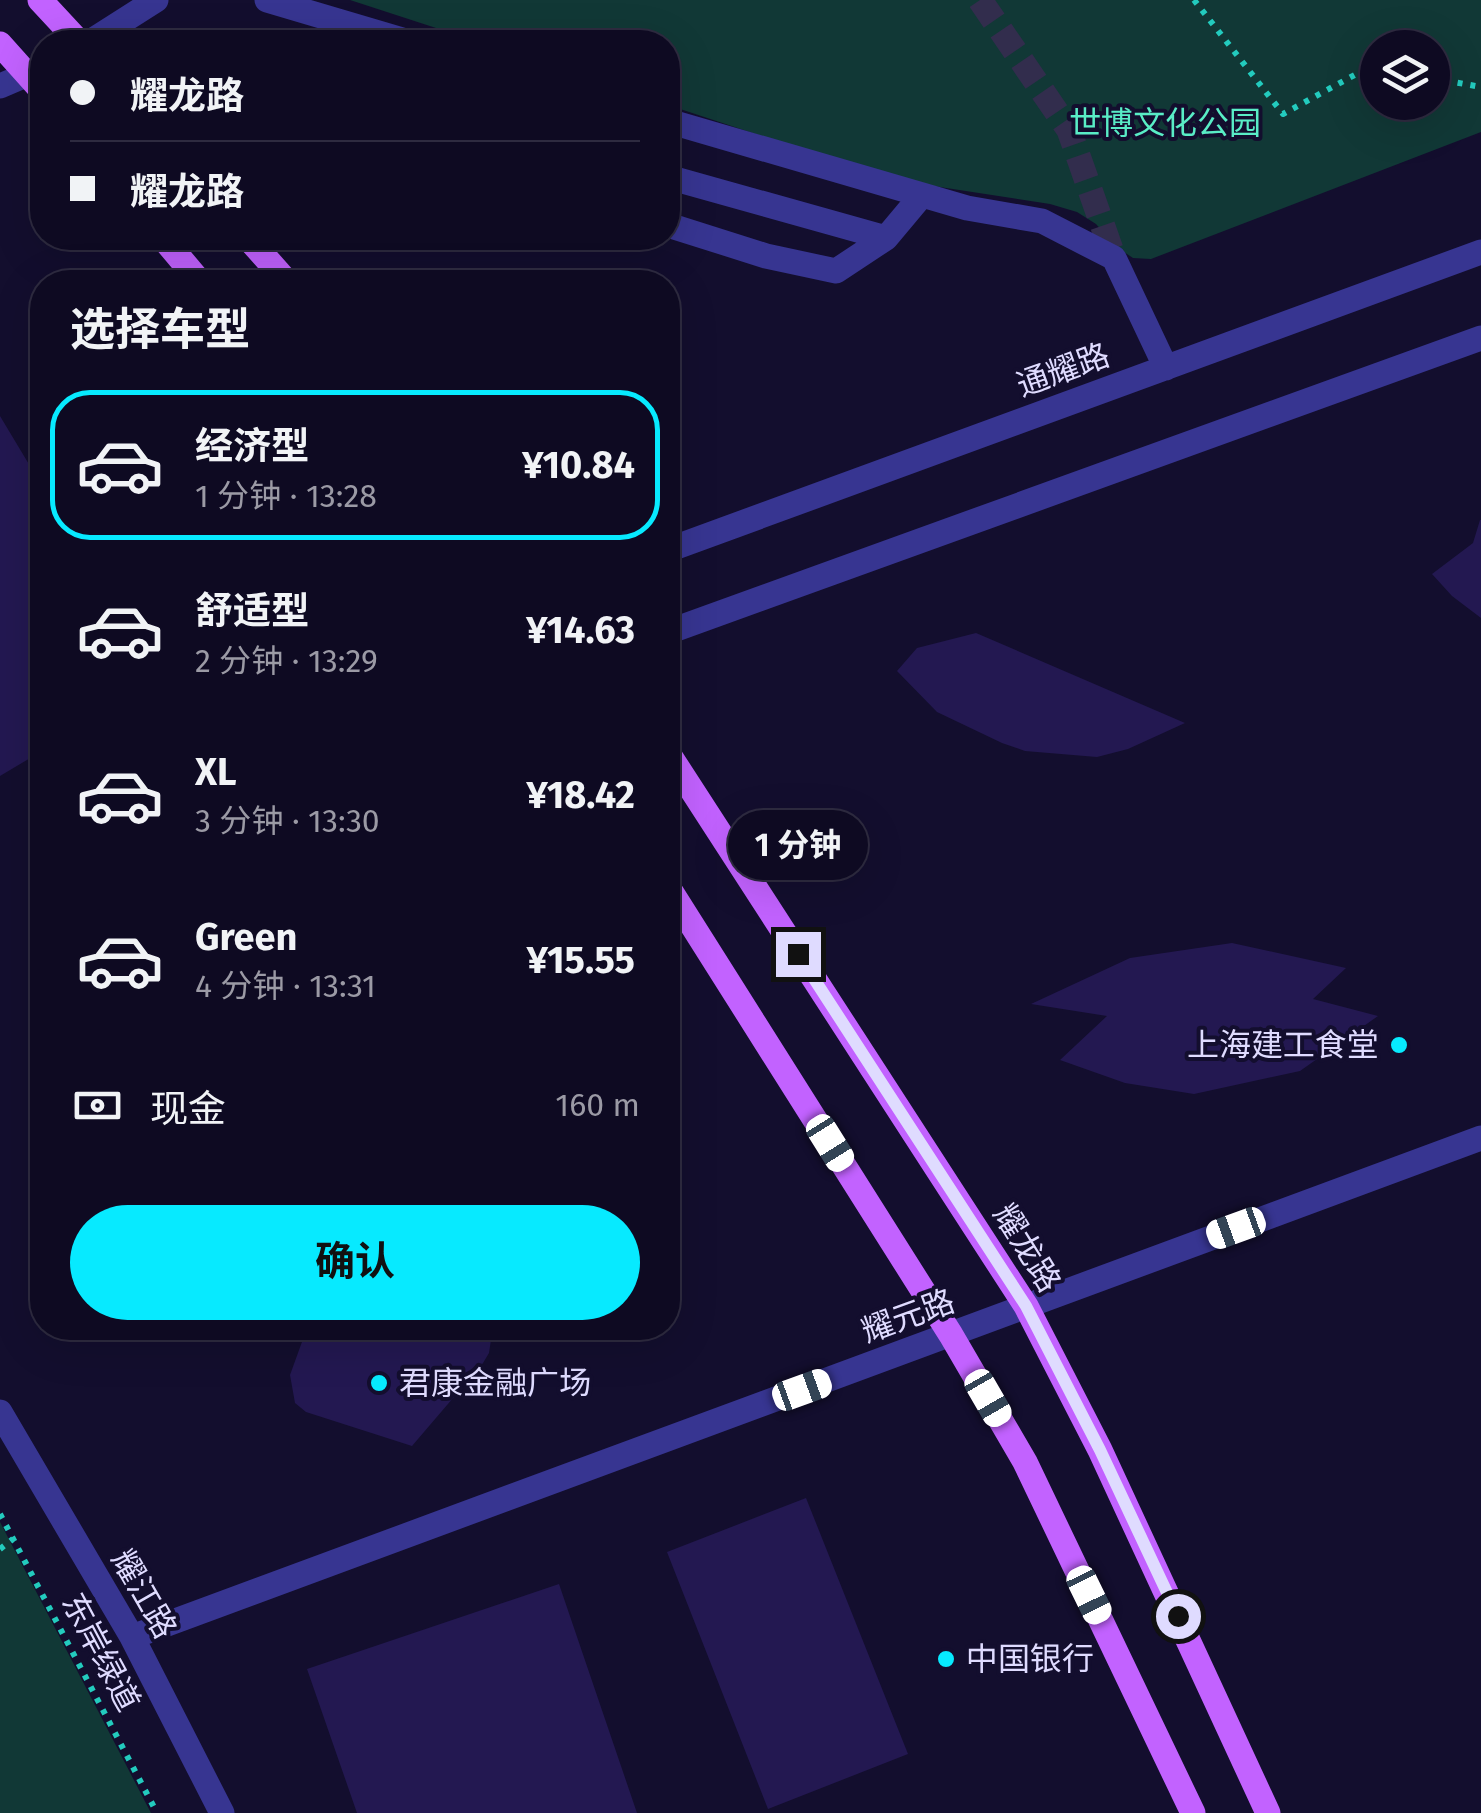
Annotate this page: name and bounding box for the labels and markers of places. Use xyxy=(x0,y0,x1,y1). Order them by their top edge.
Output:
place label: 上海建工食堂 xyxy=(1187,1026,1379,1064)
marker: 上海建工食堂 xyxy=(1388,1034,1410,1056)
place label: 君康金融广场 xyxy=(399,1364,591,1402)
marker: 君康金融广场 xyxy=(368,1372,390,1394)
place label: 中国银行 xyxy=(966,1640,1094,1678)
marker: 中国银行 xyxy=(935,1648,957,1670)

